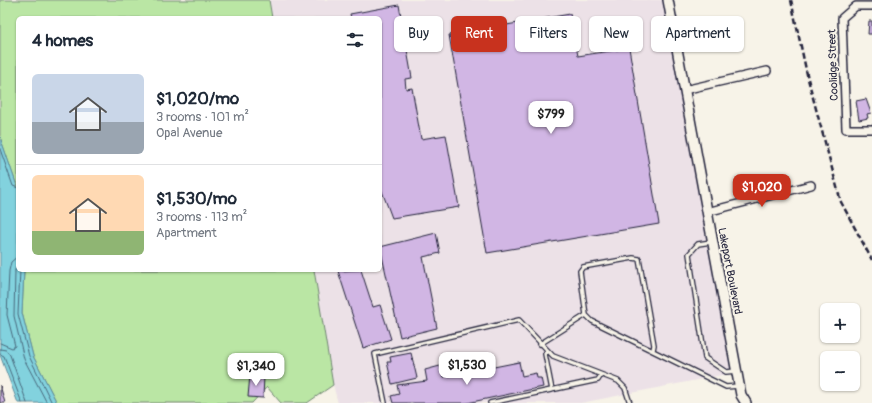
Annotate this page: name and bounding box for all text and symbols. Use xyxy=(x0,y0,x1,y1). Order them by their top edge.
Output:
chip: Buy xyxy=(394,16,443,52)
chip: Rent xyxy=(451,16,507,52)
chip: Filters xyxy=(515,16,581,52)
chip: New xyxy=(589,16,643,52)
chip: Apartment xyxy=(651,16,744,52)
street label: Coolidge Street xyxy=(825,28,841,101)
icon: filters xyxy=(344,29,366,51)
text: 4 homes xyxy=(32,30,93,51)
text: $1,020/mo xyxy=(156,88,239,109)
icon: home xyxy=(64,90,112,138)
pin: $799 xyxy=(527,101,575,135)
text: $799 xyxy=(537,106,565,122)
text: 3 rooms · 101 m² xyxy=(156,109,249,125)
text: Opal Avenue xyxy=(156,125,222,141)
pin: $1,020 xyxy=(729,174,795,208)
text: $1,020 xyxy=(742,179,782,195)
text: $1,530/mo xyxy=(156,188,237,209)
icon: home xyxy=(64,191,112,239)
text: 3 rooms · 113 m² xyxy=(156,209,247,225)
text: Apartment xyxy=(156,225,217,241)
street label: Lakeport Boulevard xyxy=(715,227,745,315)
map controls xyxy=(820,303,860,391)
button: + xyxy=(820,303,860,343)
button: − xyxy=(820,351,860,391)
pin: $1,530 xyxy=(434,352,500,386)
pin: $1,340 xyxy=(223,353,289,387)
text: $1,530 xyxy=(448,357,486,373)
text: $1,340 xyxy=(236,358,276,374)

